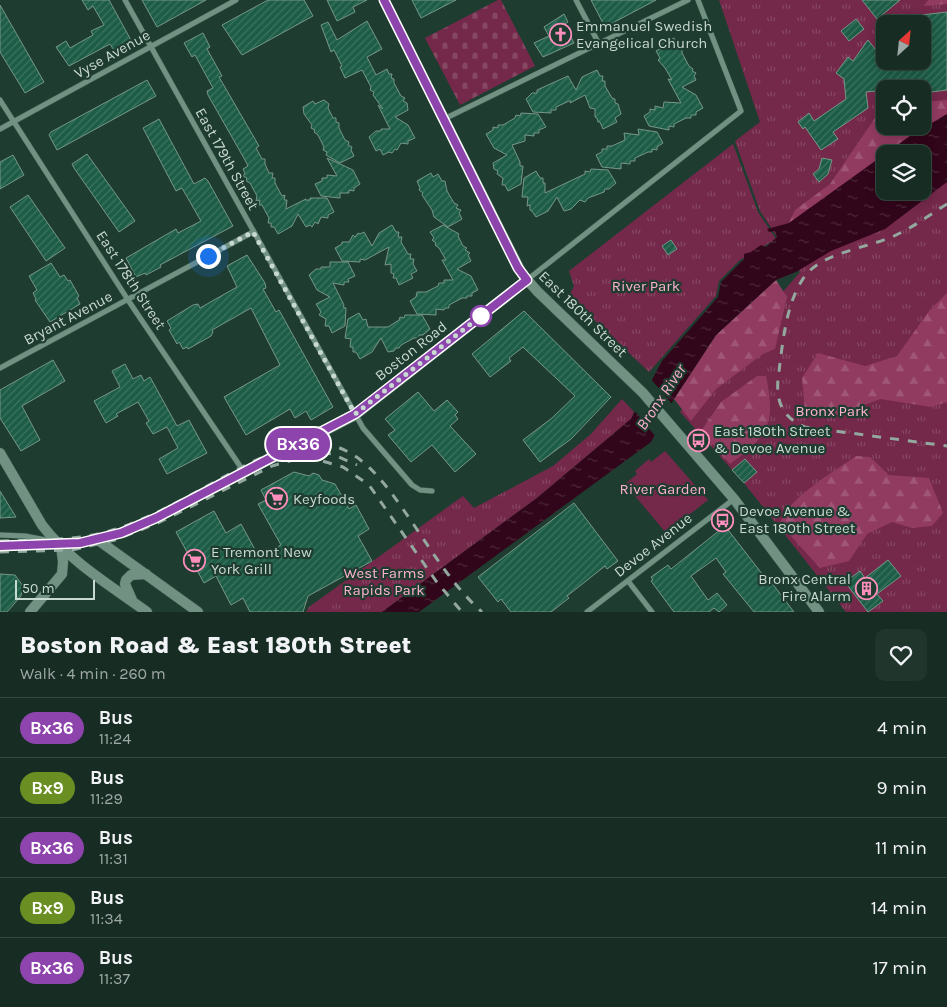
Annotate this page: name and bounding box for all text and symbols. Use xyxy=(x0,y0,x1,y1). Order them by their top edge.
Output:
north arrow xyxy=(876,15,931,70)
map controls xyxy=(876,15,931,200)
place label: Emmanuel Swedish Evangelical Church xyxy=(576,17,712,52)
church icon: Emmanuel Swedish Evangelical Church xyxy=(548,23,572,47)
street label: Vyse Avenue xyxy=(71,26,153,82)
button: locate xyxy=(876,80,931,135)
street label: East 179th Street xyxy=(192,105,263,213)
button: layers xyxy=(876,145,931,200)
street label: East 178th Street xyxy=(92,227,170,333)
your location xyxy=(196,244,221,269)
street label: East 180th Street xyxy=(535,267,631,361)
park label: River Park xyxy=(612,277,680,295)
street label: Bryant Avenue xyxy=(21,287,115,349)
unlabelled marker xyxy=(470,305,492,327)
street label: Boston Road xyxy=(371,317,451,385)
water label: Bronx River xyxy=(632,360,690,433)
park label: Bronx Park xyxy=(795,402,869,420)
place label: East 180th Street & Devoe Avenue xyxy=(714,422,831,457)
line badge: Bx36 xyxy=(263,428,333,460)
bus stop icon: East 180th Street & Devoe Avenue xyxy=(686,428,710,452)
text: Bx36 xyxy=(276,433,320,455)
park label: River Garden xyxy=(620,480,706,498)
supermarket icon: Keyfoods xyxy=(265,487,289,511)
place label: Keyfoods xyxy=(293,490,355,508)
place label: Devoe Avenue & East 180th Street xyxy=(739,502,856,537)
bus stop icon: Devoe Avenue & East 180th Street xyxy=(711,508,735,532)
street label: Devoe Avenue xyxy=(610,509,696,581)
place label: E Tremont New York Grill xyxy=(211,543,312,578)
supermarket icon: E Tremont New York Grill xyxy=(183,549,207,573)
park label: West Farms Rapids Park xyxy=(343,564,425,599)
place label: Bronx Central Fire Alarm xyxy=(758,570,851,605)
building icon: Bronx Central Fire Alarm xyxy=(855,576,879,600)
scale bar xyxy=(15,577,95,600)
text: 50 m xyxy=(22,580,55,597)
button: heart xyxy=(875,629,927,681)
text: Boston Road & East 180th Street xyxy=(20,631,412,659)
text: Walk · 4 min · 260 m xyxy=(20,664,166,683)
text: Bus xyxy=(99,707,133,729)
text: Bx36 xyxy=(30,717,74,739)
text: 4 min xyxy=(877,717,927,739)
text: 11:24 xyxy=(99,729,131,748)
text: Bus xyxy=(90,767,124,789)
text: Bx9 xyxy=(31,777,64,799)
text: 9 min xyxy=(877,777,927,799)
text: 11:29 xyxy=(90,789,123,808)
text: Bus xyxy=(99,827,133,849)
text: Bx36 xyxy=(30,837,74,859)
text: 11 min xyxy=(875,837,927,859)
text: 11:31 xyxy=(99,849,128,868)
text: Bus xyxy=(90,887,124,909)
text: Bx9 xyxy=(31,897,64,919)
text: 14 min xyxy=(871,897,927,919)
text: 11:34 xyxy=(90,909,123,928)
text: Bus xyxy=(99,947,133,969)
text: Bx36 xyxy=(30,957,74,979)
text: 17 min xyxy=(872,957,927,979)
text: 11:37 xyxy=(99,969,130,988)

